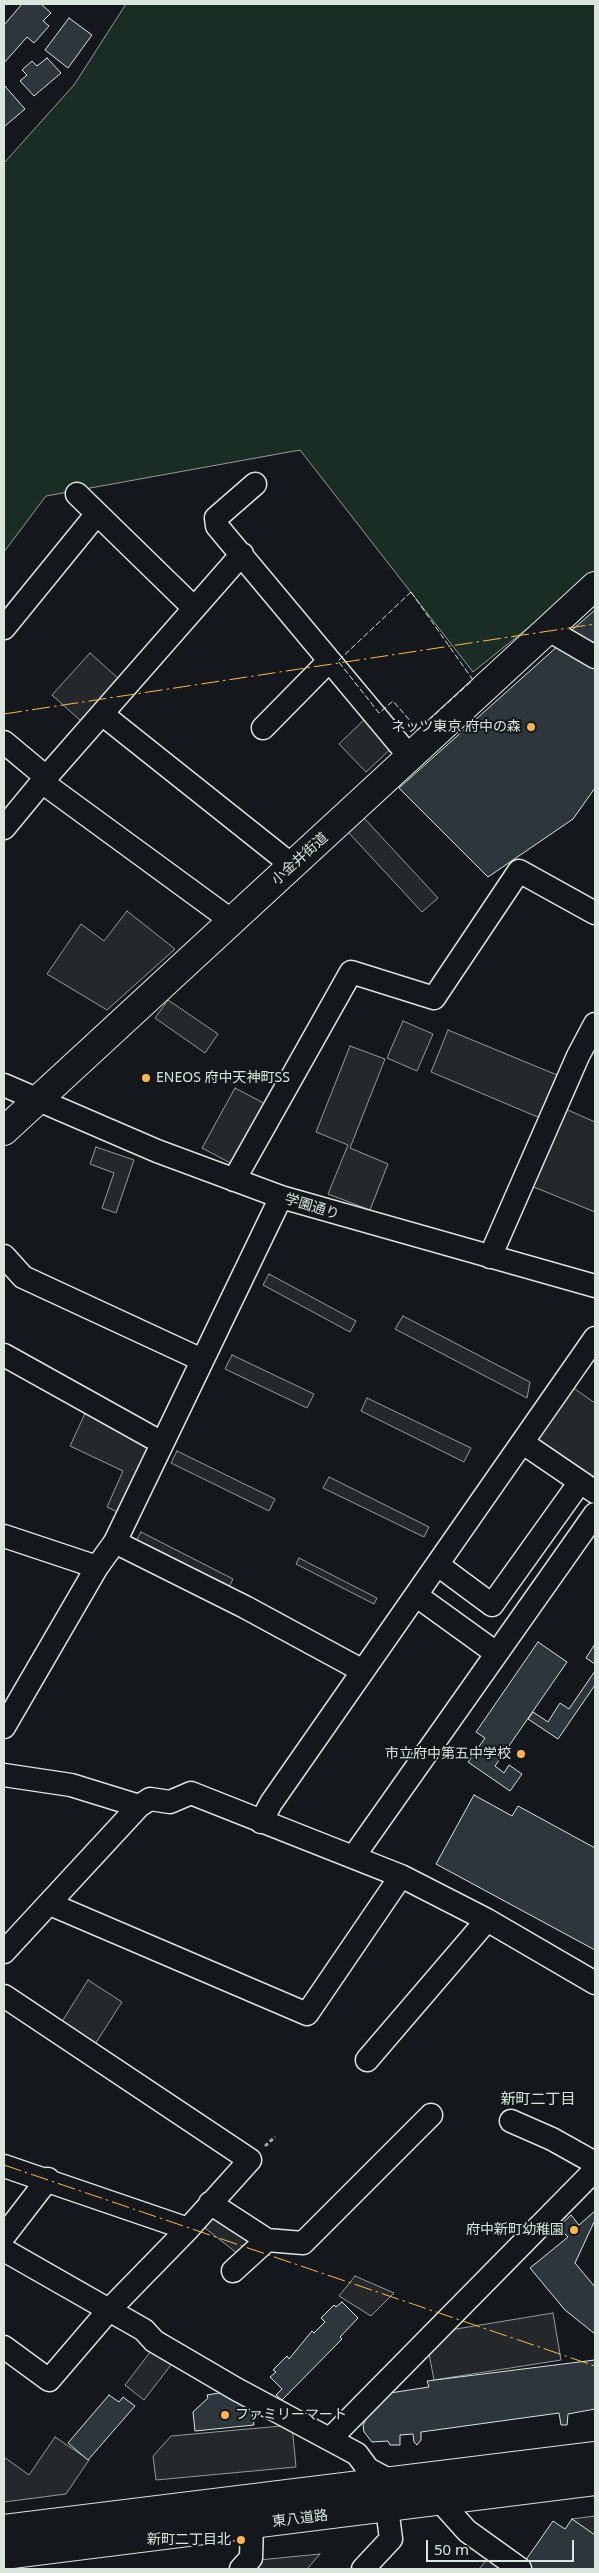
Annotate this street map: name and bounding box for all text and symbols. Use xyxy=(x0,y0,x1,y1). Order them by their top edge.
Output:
place label: ネッツ東京 府中の森 xyxy=(391,719,521,735)
marker: ネッツ東京 府中の森 xyxy=(525,721,537,733)
street label: 小金井街道 xyxy=(268,829,332,889)
place label: ENEOS 府中天神町SS xyxy=(156,1070,290,1086)
marker: ENEOS 府中天神町SS xyxy=(140,1072,152,1084)
street label: 学園通り xyxy=(283,1191,341,1223)
place label: 市立府中第五中学校 xyxy=(385,1746,511,1762)
marker: 市立府中第五中学校 xyxy=(515,1748,527,1760)
district label: 新町二丁目 xyxy=(501,2091,575,2109)
place label: 府中新町幼稚園 xyxy=(466,2222,564,2238)
marker: 府中新町幼稚園 xyxy=(568,2224,580,2236)
place label: ファミリーマート xyxy=(235,2407,347,2423)
marker: ファミリーマート xyxy=(219,2409,231,2421)
street label: 東八道路 xyxy=(271,2507,329,2531)
scale bar xyxy=(429,2530,576,2562)
place label: 新町二丁目北 xyxy=(147,2532,231,2548)
marker: 新町二丁目北 xyxy=(235,2534,247,2546)
text: 50 m xyxy=(434,2539,469,2559)

